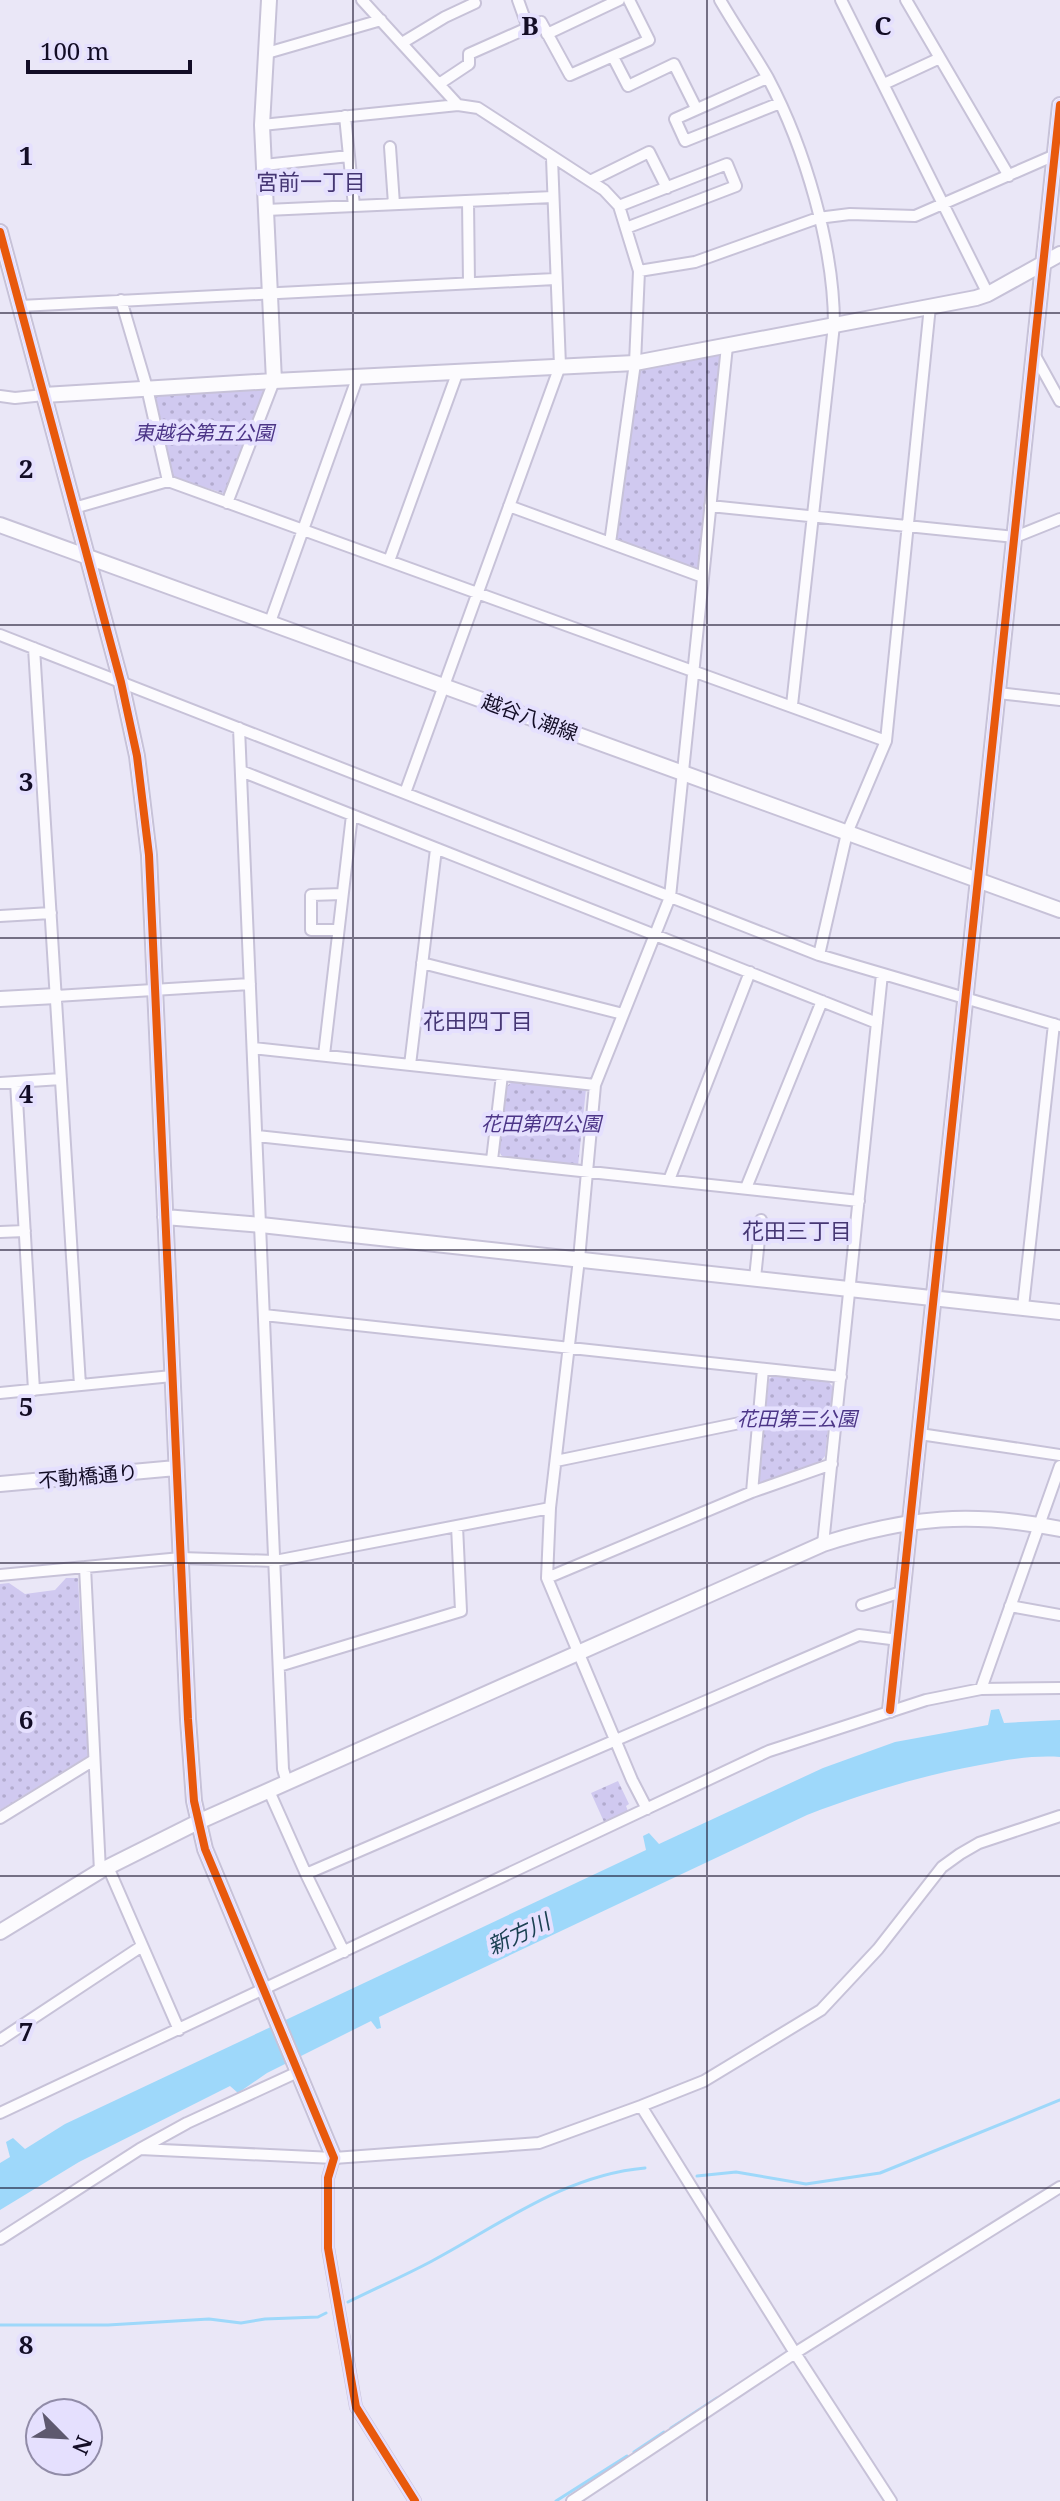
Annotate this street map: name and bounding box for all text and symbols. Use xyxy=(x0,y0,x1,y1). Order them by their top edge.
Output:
text: B xyxy=(521,7,539,43)
text: C xyxy=(874,7,892,43)
scale bar xyxy=(28,24,190,74)
text: 100 m xyxy=(40,34,109,67)
text: 1 xyxy=(19,137,33,173)
district label: 宮前一丁目 xyxy=(256,166,366,196)
park label: 東越谷第五公園 xyxy=(134,419,277,446)
text: 2 xyxy=(19,450,33,486)
street label: 越谷八潮線 xyxy=(478,687,582,747)
text: 3 xyxy=(19,763,33,799)
district label: 花田四丁目 xyxy=(423,1005,533,1035)
text: 4 xyxy=(19,1075,34,1111)
park label: 花田第四公園 xyxy=(481,1110,604,1137)
district label: 花田三丁目 xyxy=(742,1215,852,1245)
text: 5 xyxy=(19,1388,33,1424)
park label: 花田第三公園 xyxy=(737,1405,860,1432)
street label: 不動橋通り xyxy=(37,1458,139,1494)
text: 6 xyxy=(19,1701,33,1737)
water label: 新方川 xyxy=(482,1905,556,1961)
text: 7 xyxy=(19,2013,33,2049)
text: 8 xyxy=(19,2326,33,2362)
north arrow xyxy=(24,2397,104,2477)
text: N xyxy=(66,2432,100,2460)

